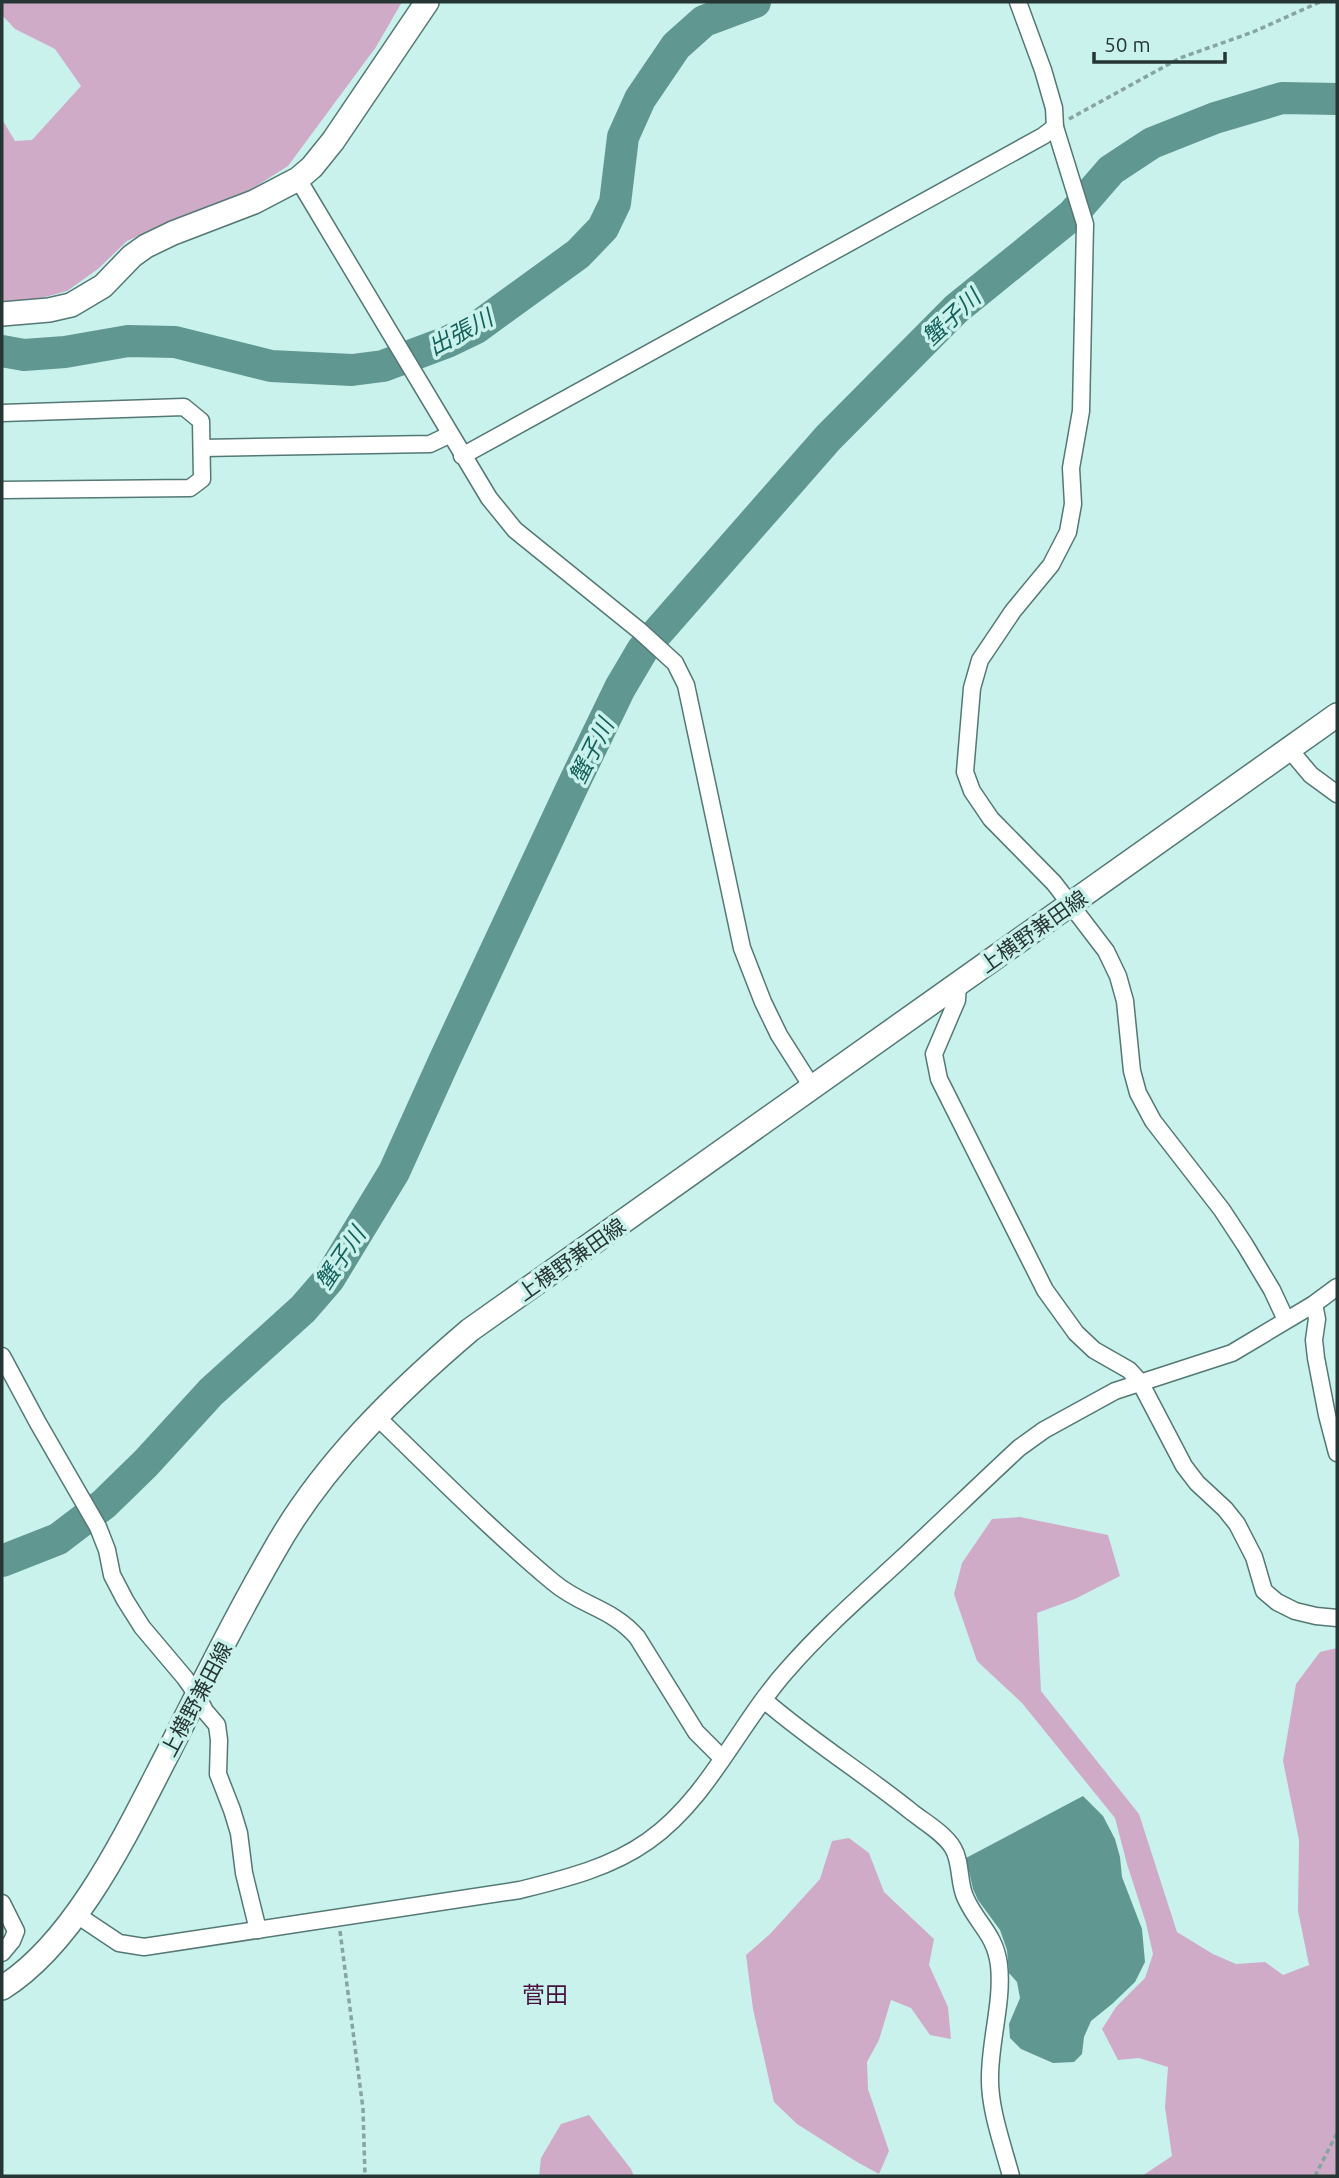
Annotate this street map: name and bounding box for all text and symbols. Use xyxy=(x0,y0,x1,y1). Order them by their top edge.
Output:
scale bar xyxy=(1094,21,1225,65)
text: 50 m xyxy=(1104,32,1151,56)
water label: 蟹子川 xyxy=(917,282,987,350)
water label: 出張川 xyxy=(424,303,499,359)
water label: 蟹子川 xyxy=(564,712,619,787)
street label: 上横野兼田線 xyxy=(975,885,1091,977)
street label: 上横野兼田線 xyxy=(513,1213,629,1305)
water label: 蟹子川 xyxy=(310,1220,371,1294)
street label: 上横野兼田線 xyxy=(156,1638,236,1760)
district label: 菅田 xyxy=(522,1982,568,2007)

